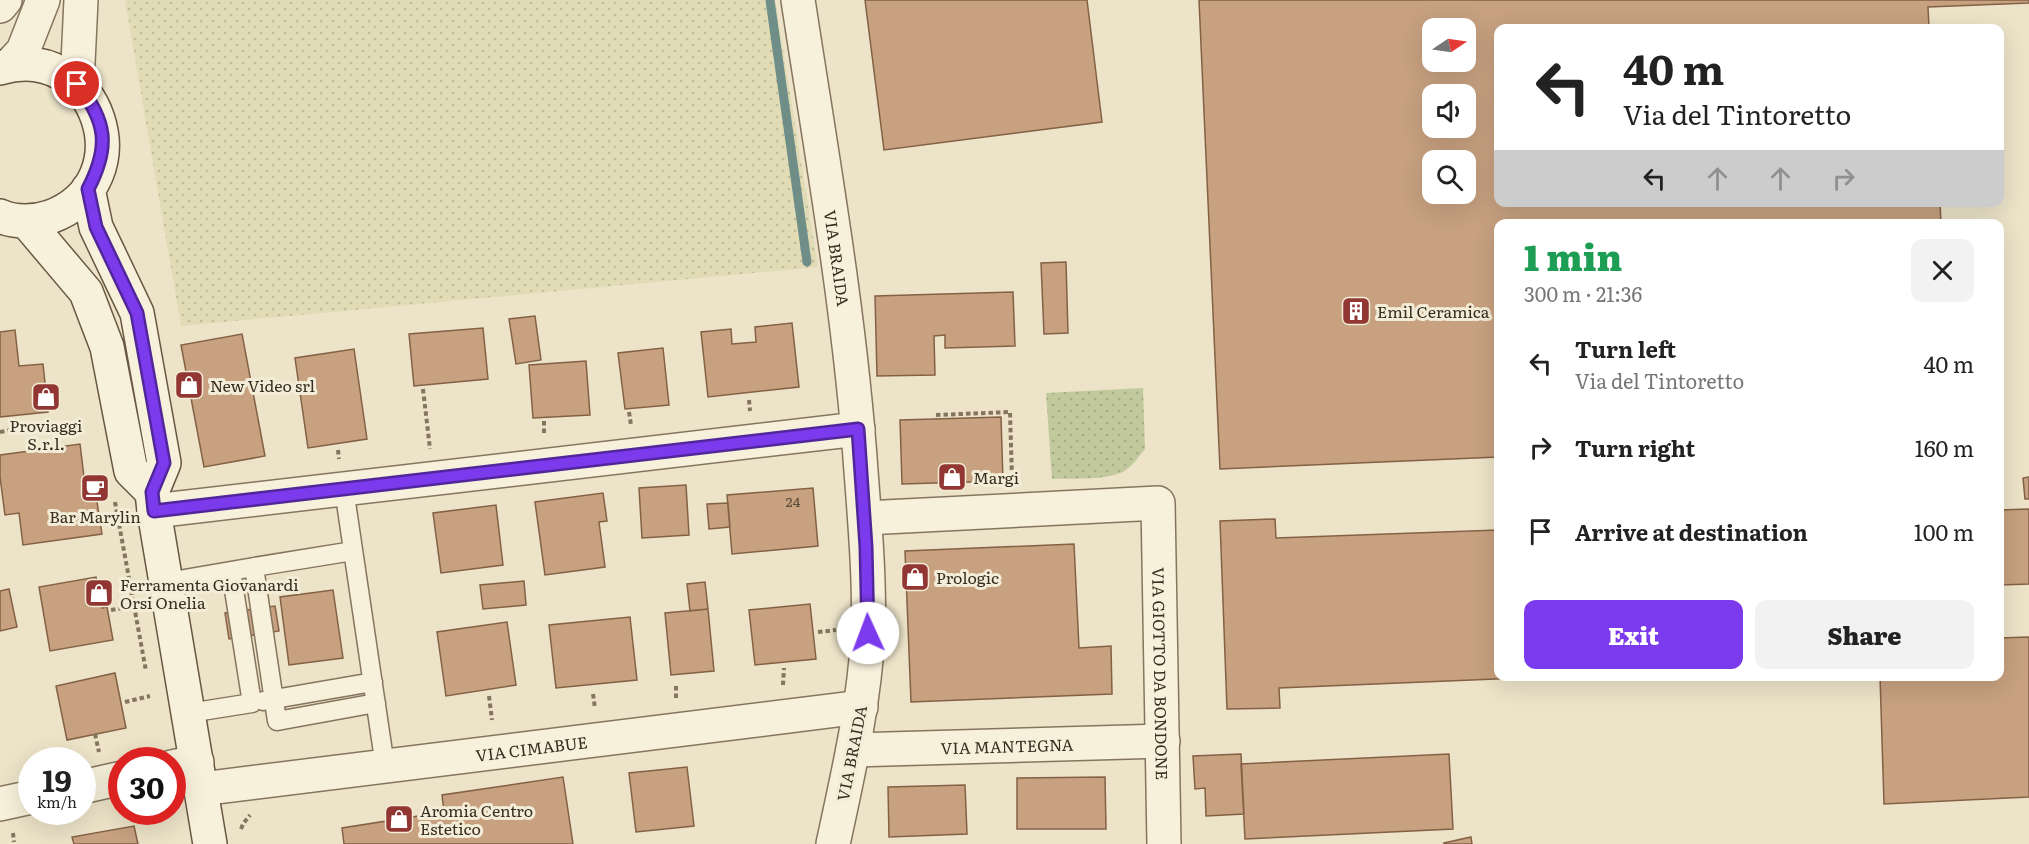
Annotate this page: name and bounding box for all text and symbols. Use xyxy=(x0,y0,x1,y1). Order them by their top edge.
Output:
north arrow xyxy=(1422,18,1476,72)
map controls xyxy=(1422,18,1476,204)
text: 40 m xyxy=(1623,36,1724,98)
icon: left xyxy=(1524,48,1602,126)
pin xyxy=(51,58,102,109)
icon: arrive xyxy=(60,67,93,100)
button: sound xyxy=(1422,84,1476,138)
text: Via del Tintoretto xyxy=(1623,93,1851,133)
button: search xyxy=(1422,150,1476,204)
icon: left xyxy=(1638,162,1671,195)
icon: ahead xyxy=(1701,162,1734,195)
icon: ahead xyxy=(1764,162,1797,195)
icon: right xyxy=(1827,162,1860,195)
street label: VIA BRAIDA xyxy=(819,208,856,308)
text: 1 min xyxy=(1524,229,1622,282)
button: close xyxy=(1911,239,1974,302)
text: 300 m · 21:36 xyxy=(1524,278,1642,308)
building icon: Emil Ceramica xyxy=(1340,295,1372,327)
place label: Emil Ceramica xyxy=(1377,299,1490,323)
text: Turn left xyxy=(1575,332,1676,365)
icon: left xyxy=(1524,347,1557,380)
text: 40 m xyxy=(1923,347,1974,380)
text: Via del Tintoretto xyxy=(1575,365,1744,395)
shop icon: New Video srl xyxy=(173,369,205,401)
place label: New Video srl xyxy=(210,373,315,397)
shop icon: Proviaggi S.r.l. xyxy=(30,381,62,413)
place label: Proviaggi S.r.l. xyxy=(10,413,82,455)
icon: right xyxy=(1524,431,1557,464)
text: Turn right xyxy=(1575,431,1695,464)
text: 160 m xyxy=(1915,431,1974,464)
shop icon: Margi xyxy=(936,461,968,493)
place label: Margi xyxy=(973,465,1019,489)
cafe icon: Bar Marylin xyxy=(79,472,111,504)
house number: 24 xyxy=(786,491,801,511)
place label: Bar Marylin xyxy=(49,504,141,528)
icon: arrive xyxy=(1524,515,1557,548)
text: Arrive at destination xyxy=(1575,515,1808,548)
text: 100 m xyxy=(1914,515,1974,548)
shop icon: Prologic xyxy=(899,561,931,593)
place label: Prologic xyxy=(936,565,999,589)
street label: VIA GIOTTO DA BONDONE xyxy=(1147,567,1175,780)
place label: Ferramenta Giovanardi Orsi Onelia xyxy=(120,572,299,614)
shop icon: Ferramenta Giovanardi Orsi Onelia xyxy=(83,577,115,609)
button: Exit xyxy=(1524,600,1743,669)
button: Share xyxy=(1755,600,1974,669)
position arrow xyxy=(836,601,900,665)
street label: VIA BRAIDA xyxy=(830,703,872,803)
street label: VIA CIMABUE xyxy=(474,729,589,767)
street label: VIA MANTEGNA xyxy=(940,732,1074,759)
speed limit sign: 30 xyxy=(108,747,186,825)
text: 19 xyxy=(42,757,72,801)
text: km/h xyxy=(37,790,77,813)
place label: Aromia Centro Estetico xyxy=(420,798,533,840)
shop icon: Aromia Centro Estetico xyxy=(383,803,415,835)

